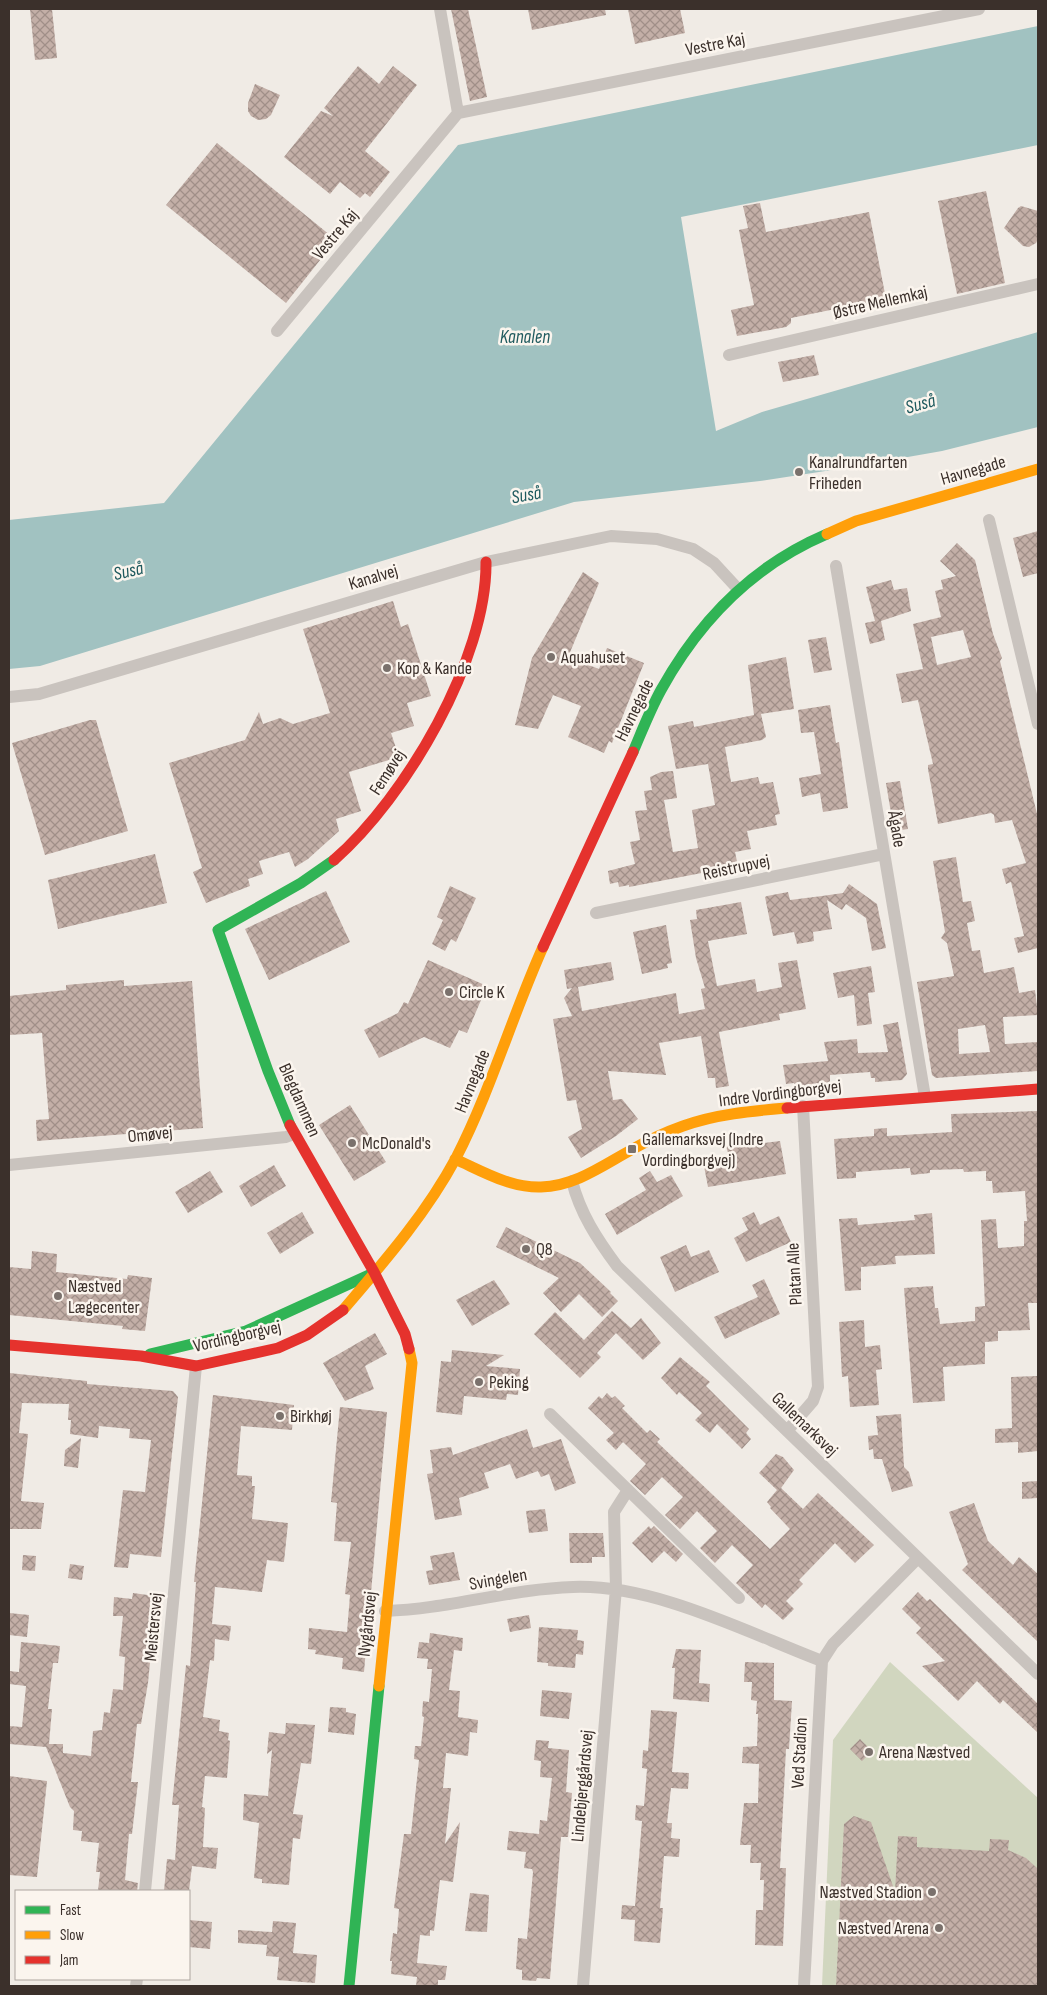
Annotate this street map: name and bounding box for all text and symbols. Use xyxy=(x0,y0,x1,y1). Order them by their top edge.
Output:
street label: Vestre Kaj xyxy=(684,28,747,61)
street label: Vestre Kaj xyxy=(308,205,363,264)
street label: Østre Mellemkaj xyxy=(831,281,929,324)
water label: Kanalen xyxy=(500,326,550,349)
water label: Suså xyxy=(903,389,938,419)
street label: Havnegade xyxy=(938,451,1008,490)
place label: Kanalrundfarten Friheden xyxy=(809,452,907,494)
marker: Kanalrundfarten Friheden xyxy=(793,466,805,478)
water label: Suså xyxy=(509,481,543,509)
water label: Suså xyxy=(111,557,146,586)
street label: Kanalvej xyxy=(346,560,400,595)
place label: Aquahuset xyxy=(560,647,626,668)
marker: Aquahuset xyxy=(545,651,557,663)
place label: Kop & Kande xyxy=(397,658,472,679)
marker: Kop & Kande xyxy=(381,662,393,674)
street label: Havnegade xyxy=(610,676,658,745)
street label: Femøvej xyxy=(365,746,410,799)
street label: Ågade xyxy=(883,808,910,849)
street label: Reistrupvej xyxy=(701,850,772,885)
place label: Circle K xyxy=(459,982,506,1003)
marker: Circle K xyxy=(443,986,455,998)
street label: Havnegade xyxy=(450,1046,495,1116)
street label: Blegdammen xyxy=(274,1060,325,1140)
street label: Indre Vordingborgvej xyxy=(718,1076,843,1111)
street label: Omøvej xyxy=(127,1122,174,1147)
place label: Gallemarksvej (Indre Vordingborgvej) xyxy=(642,1129,763,1171)
place label: McDonald's xyxy=(362,1133,431,1154)
marker: McDonald's xyxy=(346,1137,358,1149)
marker: Gallemarksvej (Indre Vordingborgvej) xyxy=(626,1143,638,1155)
place label: Q8 xyxy=(536,1239,553,1260)
street label: Platan Alle xyxy=(782,1242,807,1306)
marker: Q8 xyxy=(520,1243,532,1255)
place label: Næstved Lægecenter xyxy=(68,1276,140,1318)
marker: Næstved Lægecenter xyxy=(52,1290,64,1302)
street label: Vordingborgvej xyxy=(191,1316,283,1357)
place label: Peking xyxy=(489,1372,529,1393)
marker: Peking xyxy=(473,1376,485,1388)
street label: Gallemarksvej xyxy=(767,1388,842,1461)
place label: Birkhøj xyxy=(290,1406,332,1427)
marker: Birkhøj xyxy=(274,1410,286,1422)
street label: Svingelen xyxy=(468,1564,529,1595)
street label: Nygårdsvej xyxy=(354,1590,381,1658)
street label: Meistersvej xyxy=(140,1592,167,1662)
street label: Ved Stadion xyxy=(787,1717,812,1789)
street label: Lindebjerggårdsvej xyxy=(567,1729,598,1843)
place label: Arena Næstved xyxy=(878,1742,970,1763)
marker: Arena Næstved xyxy=(863,1746,875,1758)
place label: Næstved Stadion xyxy=(820,1882,922,1903)
marker: Næstved Stadion xyxy=(926,1886,938,1898)
legend xyxy=(15,1890,190,1980)
text: Fast xyxy=(60,1901,82,1920)
place label: Næstved Arena xyxy=(838,1918,929,1939)
marker: Næstved Arena xyxy=(933,1922,945,1934)
text: Slow xyxy=(60,1926,84,1945)
text: Jam xyxy=(59,1951,78,1970)

